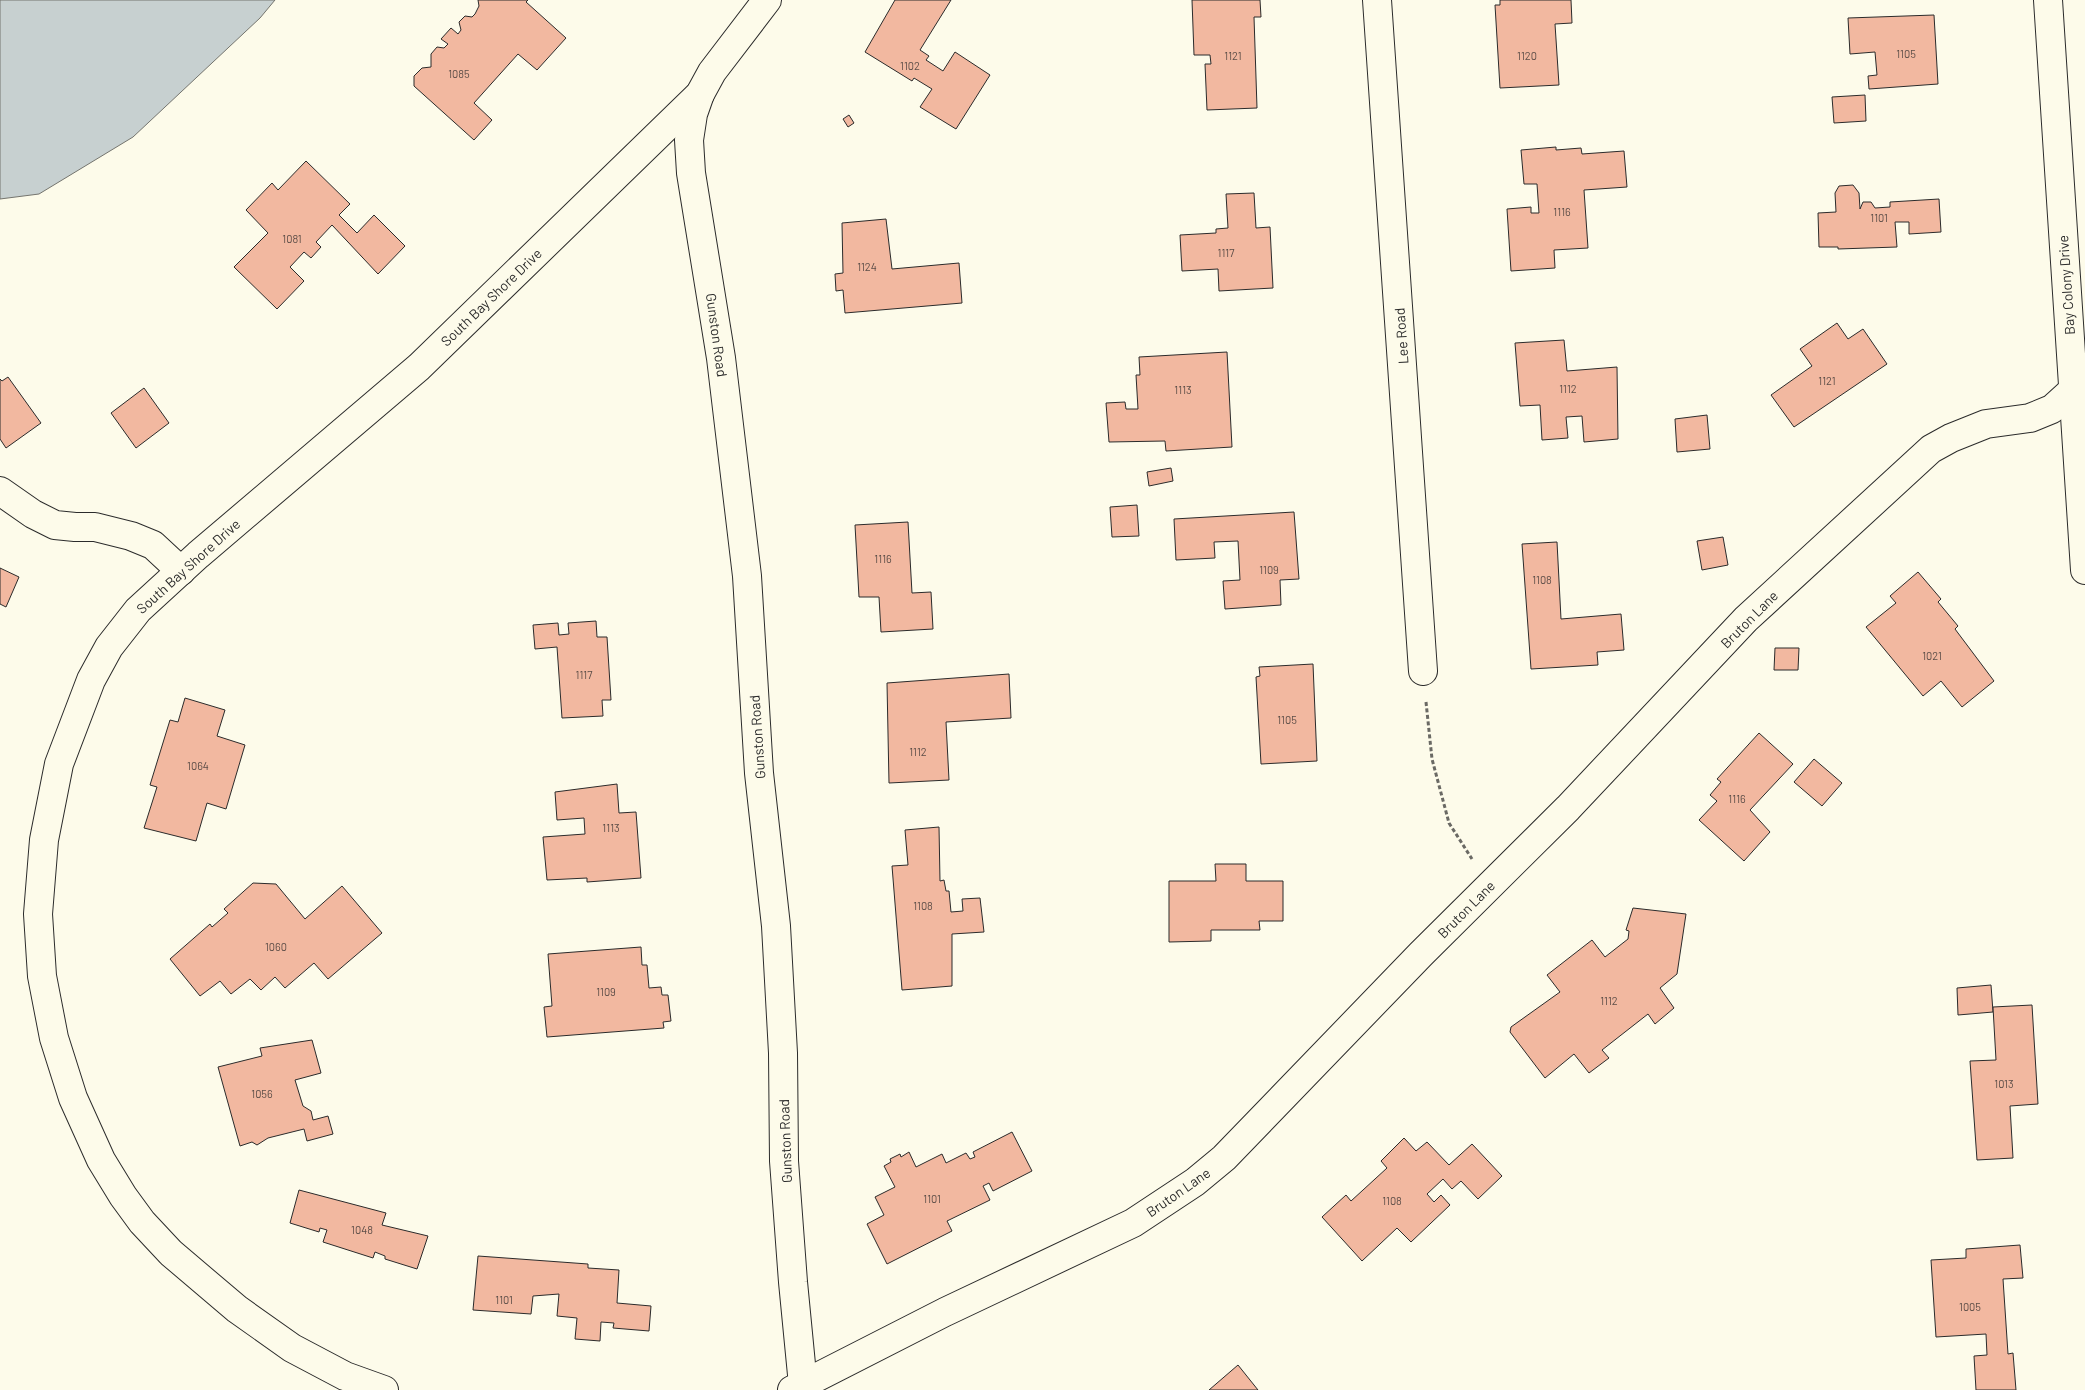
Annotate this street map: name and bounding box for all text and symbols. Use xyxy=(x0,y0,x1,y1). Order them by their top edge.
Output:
house number: 1105 xyxy=(1896,47,1916,60)
house number: 1121 xyxy=(1224,49,1242,62)
house number: 1120 xyxy=(1517,49,1537,62)
house number: 1102 xyxy=(900,59,920,72)
house number: 1085 xyxy=(448,67,470,80)
house number: 1116 xyxy=(1553,205,1571,218)
house number: 1101 xyxy=(1870,211,1888,224)
house number: 1081 xyxy=(282,232,302,245)
street label: Bay Colony Drive xyxy=(2054,235,2078,335)
street label: South Bay Shore Drive xyxy=(437,245,545,349)
house number: 1117 xyxy=(1218,246,1234,259)
house number: 1124 xyxy=(857,260,877,273)
street label: Gunston Road xyxy=(703,292,731,378)
street label: Lee Road xyxy=(1391,307,1411,365)
house number: 1121 xyxy=(1818,374,1836,387)
house number: 1112 xyxy=(1559,382,1577,395)
house number: 1113 xyxy=(1174,383,1192,396)
street label: South Bay Shore Drive xyxy=(133,515,243,617)
house number: 1116 xyxy=(874,552,892,565)
house number: 1109 xyxy=(1259,563,1279,576)
house number: 1108 xyxy=(1532,573,1552,586)
street label: Bruton Lane xyxy=(1717,587,1781,651)
house number: 1021 xyxy=(1922,649,1942,662)
house number: 1117 xyxy=(576,668,592,681)
street label: Gunston Road xyxy=(746,694,768,780)
house number: 1105 xyxy=(1277,713,1297,726)
house number: 1112 xyxy=(909,745,927,758)
house number: 1064 xyxy=(187,759,209,772)
house number: 1116 xyxy=(1728,792,1746,805)
house number: 1113 xyxy=(602,821,620,834)
street label: Bruton Lane xyxy=(1434,877,1498,941)
house number: 1108 xyxy=(913,899,933,912)
house number: 1060 xyxy=(265,940,287,953)
house number: 1109 xyxy=(596,985,616,998)
house number: 1112 xyxy=(1600,994,1618,1007)
house number: 1013 xyxy=(1994,1077,2014,1090)
house number: 1056 xyxy=(251,1087,273,1100)
street label: Gunston Road xyxy=(775,1099,795,1183)
street label: Bruton Lane xyxy=(1143,1164,1213,1220)
house number: 1101 xyxy=(923,1192,941,1205)
house number: 1108 xyxy=(1382,1194,1402,1207)
house number: 1048 xyxy=(351,1223,373,1236)
house number: 1101 xyxy=(495,1293,513,1306)
house number: 1005 xyxy=(1959,1300,1981,1313)

